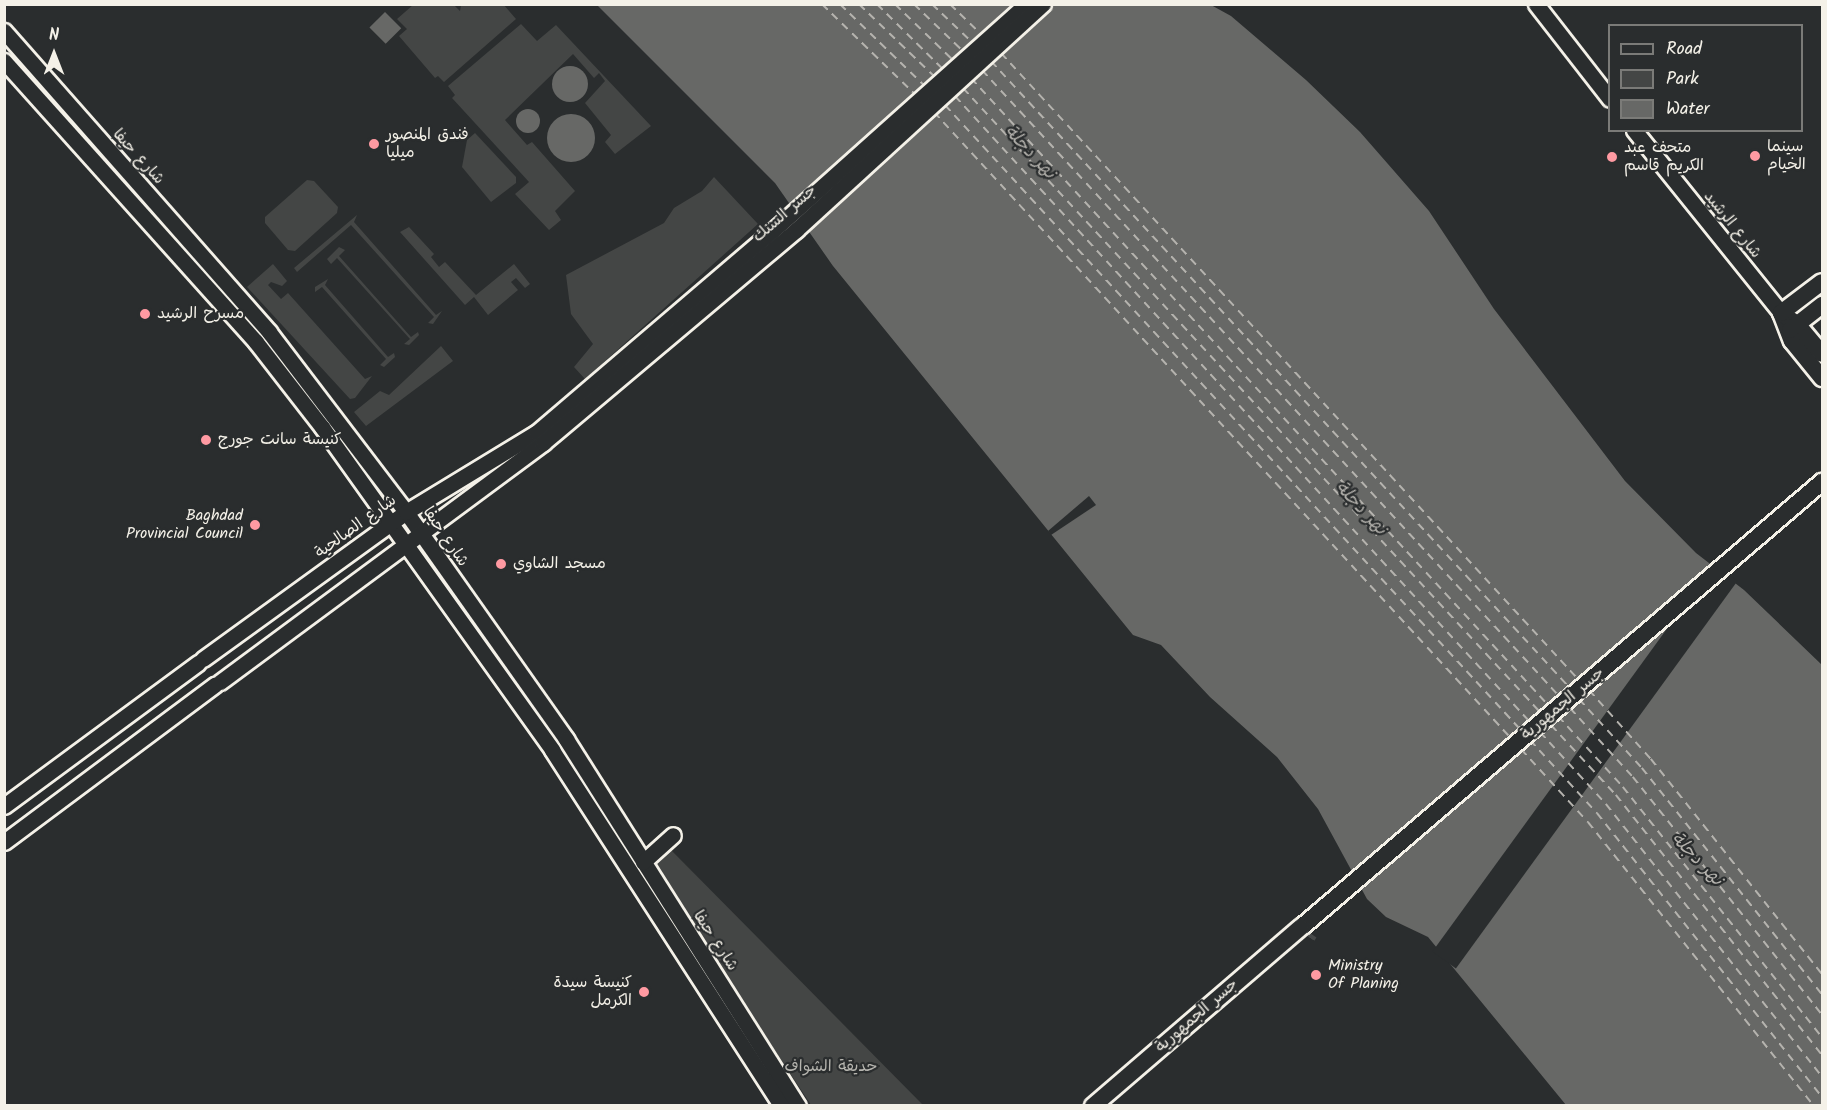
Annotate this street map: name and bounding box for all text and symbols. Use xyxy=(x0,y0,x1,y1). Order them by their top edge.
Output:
text: N xyxy=(49,23,59,48)
north arrow xyxy=(24,24,84,84)
legend xyxy=(1608,24,1803,132)
text: Road xyxy=(1666,35,1702,64)
text: Park xyxy=(1666,65,1699,94)
text: Water xyxy=(1666,95,1710,124)
water label: نهر دجلة xyxy=(999,122,1059,184)
street label: شارع حيفا xyxy=(108,125,168,189)
place label: فندق المنصور ميليا xyxy=(386,125,469,163)
marker: فندق المنصور ميليا xyxy=(367,137,381,151)
place label: سينما الخيام xyxy=(1767,137,1806,175)
place label: متحف عبد الكريم قاسم xyxy=(1624,138,1704,176)
marker: سينما الخيام xyxy=(1748,149,1762,163)
marker: متحف عبد الكريم قاسم xyxy=(1605,150,1619,164)
street label: جسر السنك xyxy=(749,181,821,247)
street label: شارع الرشيد xyxy=(1699,187,1765,263)
place label: مسرح الرشيد xyxy=(157,304,244,324)
marker: مسرح الرشيد xyxy=(138,307,152,321)
place label: كنيسة سانت جورج xyxy=(218,430,341,450)
marker: كنيسة سانت جورج xyxy=(199,433,213,447)
water label: نهر دجلة xyxy=(1330,478,1390,540)
street label: شارع الصالحية xyxy=(312,491,400,563)
street label: شارع حيفا xyxy=(418,503,472,571)
place label: Baghdad Provincial Council xyxy=(126,506,243,544)
marker: Baghdad Provincial Council xyxy=(248,518,262,532)
place label: مسجد الشاوي xyxy=(513,554,606,574)
marker: مسجد الشاوي xyxy=(494,557,508,571)
street label: جسر الجمهورية xyxy=(1517,664,1609,744)
water label: نهر دجلة xyxy=(1665,829,1727,891)
street label: شارع حيفا xyxy=(688,907,742,975)
place label: Ministry Of Planing xyxy=(1328,956,1399,994)
marker: Ministry Of Planing xyxy=(1309,968,1323,982)
place label: كنيسة سيدة الكرمل xyxy=(553,973,632,1011)
street label: جسر الجمهورية xyxy=(1152,975,1242,1057)
marker: كنيسة سيدة الكرمل xyxy=(637,985,651,999)
park label: حديقة الشواف xyxy=(785,1057,877,1077)

